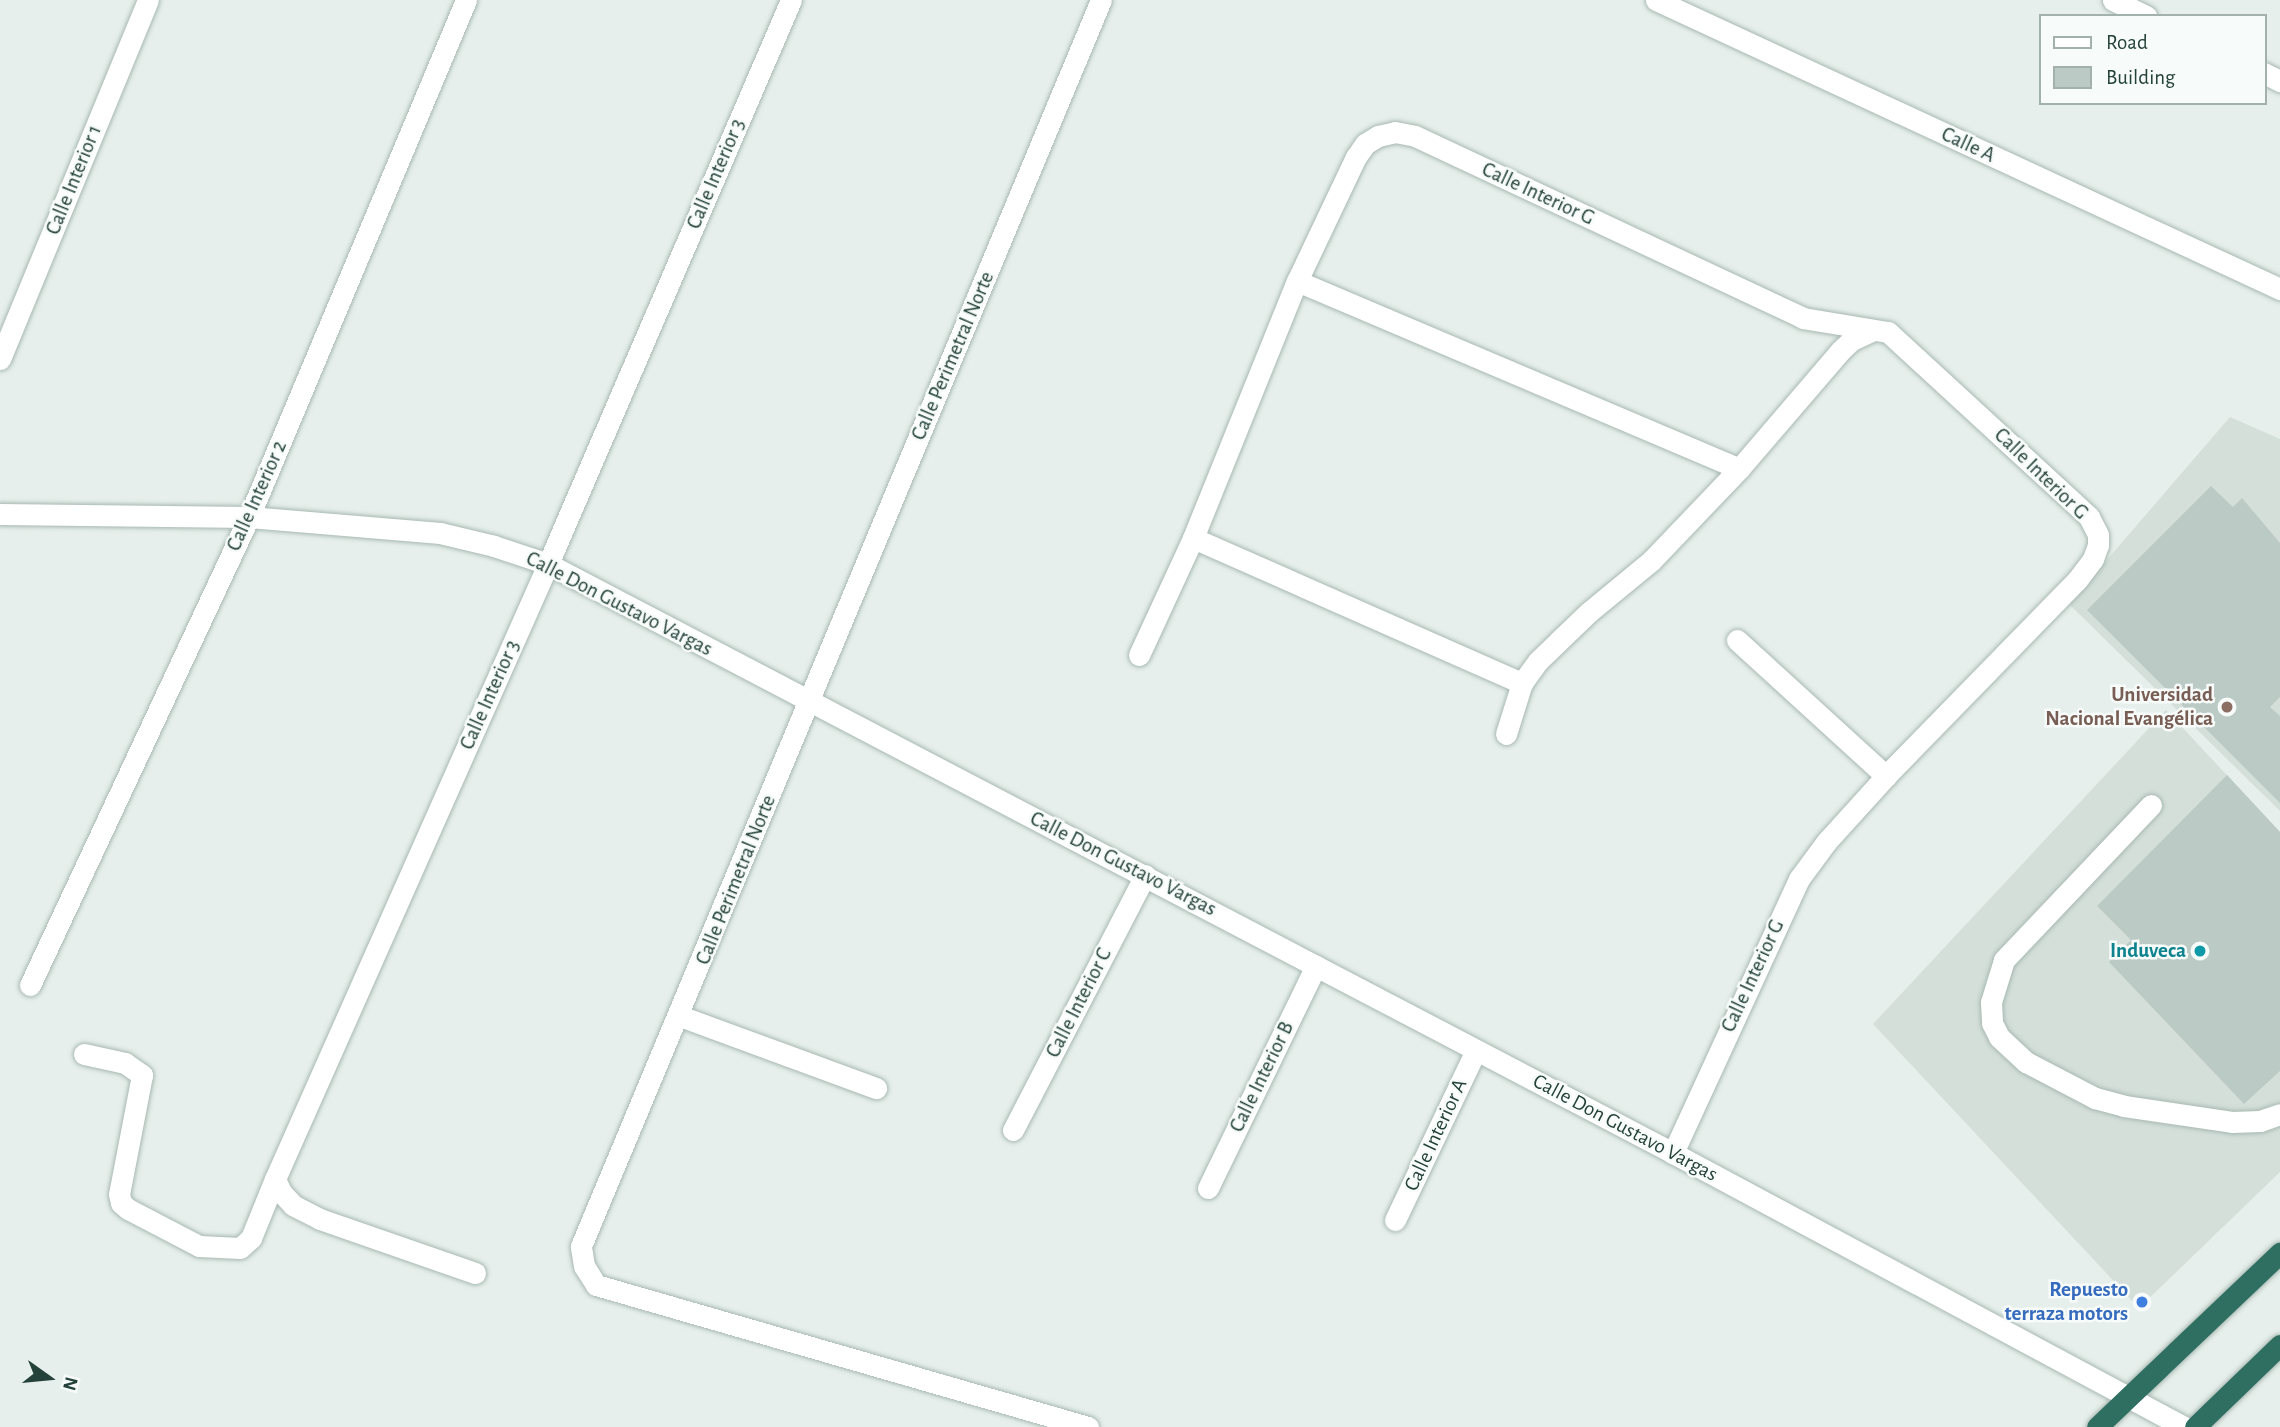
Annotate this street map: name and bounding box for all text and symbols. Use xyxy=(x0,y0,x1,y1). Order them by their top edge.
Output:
legend xyxy=(2038,14,2266,105)
text: Road xyxy=(2106,32,2148,53)
text: Building xyxy=(2106,67,2175,88)
street label: Calle Interior 3 xyxy=(681,115,751,233)
street label: Calle Interior 1 xyxy=(41,122,107,238)
street label: Calle A xyxy=(1937,122,1999,168)
street label: Calle Interior G xyxy=(1478,157,1598,231)
street label: Calle Perimetral Norte xyxy=(906,268,1000,444)
street label: Calle Interior G xyxy=(1989,423,2093,525)
street label: Calle Interior 2 xyxy=(221,437,293,555)
street label: Calle Don Gustavo Vargas xyxy=(522,546,716,662)
street label: Calle Interior 3 xyxy=(455,636,525,754)
place label: Universidad Nacional Evangélica xyxy=(2045,682,2213,732)
marker: Universidad Nacional Evangélica xyxy=(2219,699,2235,715)
street label: Calle Perimetral Norte xyxy=(690,791,782,969)
street label: Calle Don Gustavo Vargas xyxy=(1026,806,1220,922)
street label: Calle Interior G xyxy=(1716,916,1790,1036)
place label: Induveca xyxy=(2110,938,2186,964)
marker: Induveca xyxy=(2192,943,2208,959)
street label: Calle Interior C xyxy=(1041,944,1117,1062)
street label: Calle Interior B xyxy=(1224,1018,1300,1136)
street label: Calle Don Gustavo Vargas xyxy=(1528,1069,1722,1187)
street label: Calle Interior A xyxy=(1399,1075,1473,1195)
place label: Repuesto terraza motors xyxy=(2005,1277,2128,1327)
marker: Repuesto terraza motors xyxy=(2134,1294,2150,1310)
north arrow xyxy=(14,1343,84,1413)
text: N xyxy=(59,1375,81,1392)

